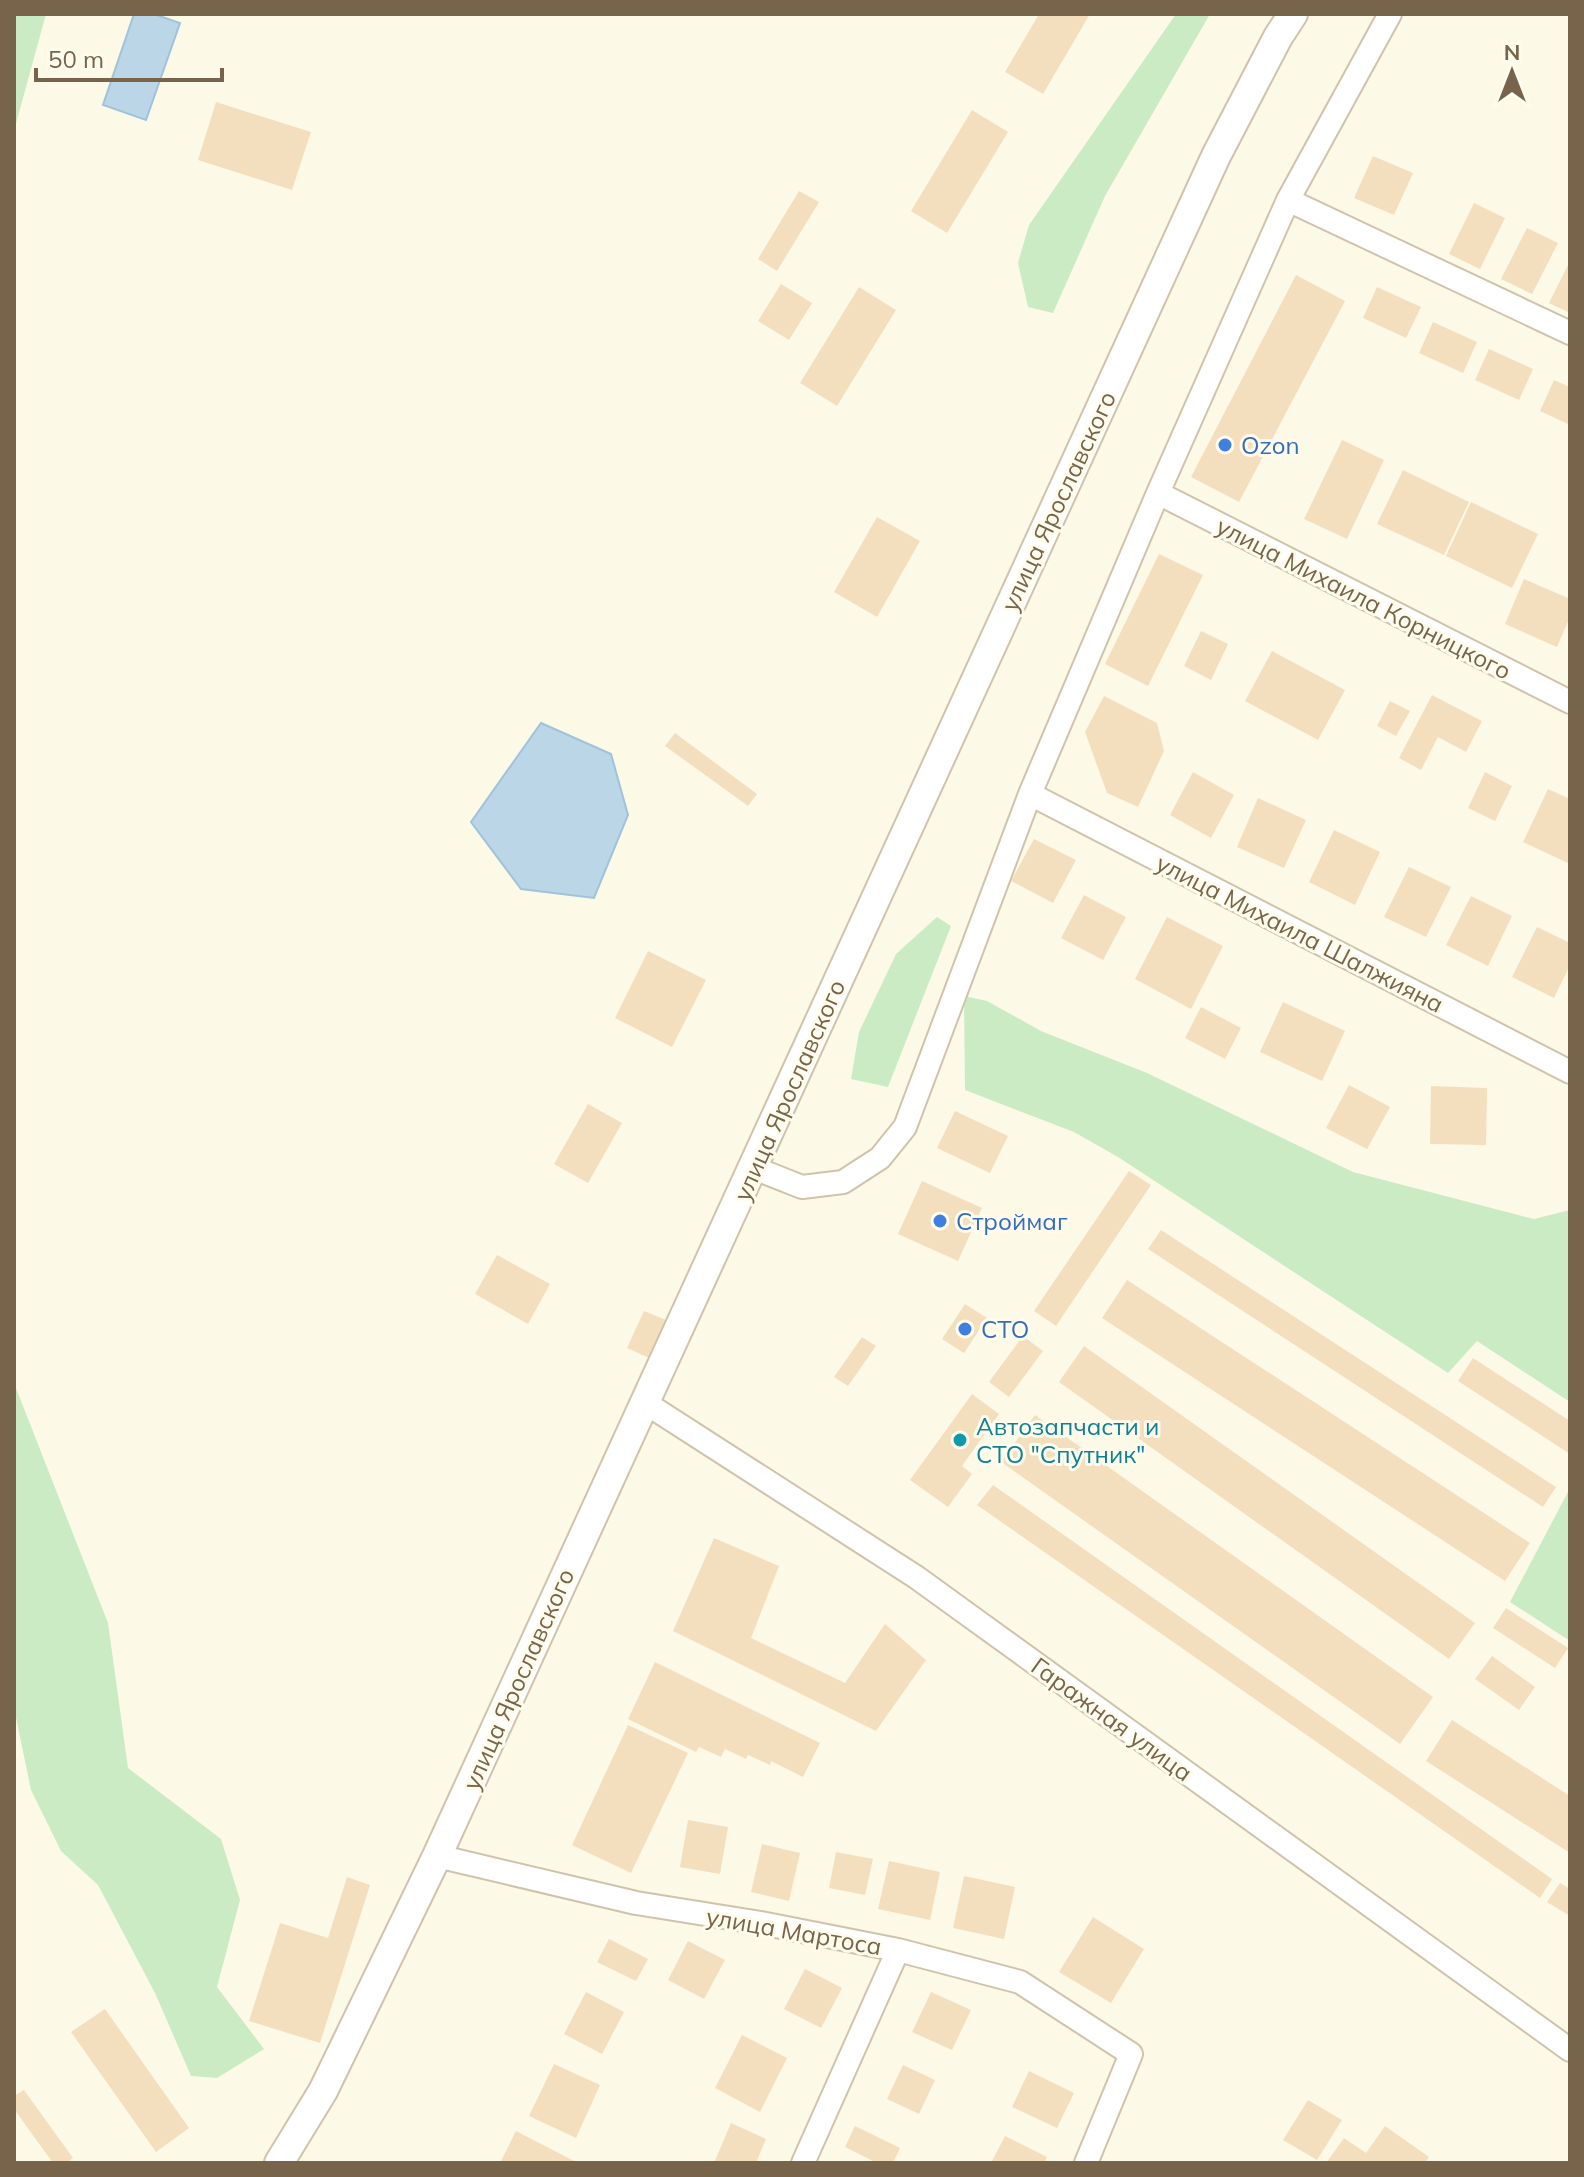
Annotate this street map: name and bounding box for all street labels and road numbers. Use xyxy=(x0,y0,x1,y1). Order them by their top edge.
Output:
street label: улица Ярославского xyxy=(994,386,1122,616)
street label: улица Михаила Корницкого xyxy=(1212,510,1516,686)
street label: улица Михаила Шалжияна xyxy=(1151,847,1449,1019)
street label: улица Ярославского xyxy=(727,975,851,1205)
street label: улица Ярославского xyxy=(456,1564,580,1794)
street label: Гаражная улица xyxy=(1026,1651,1198,1787)
street label: улица Мартоса xyxy=(704,1901,884,1961)

